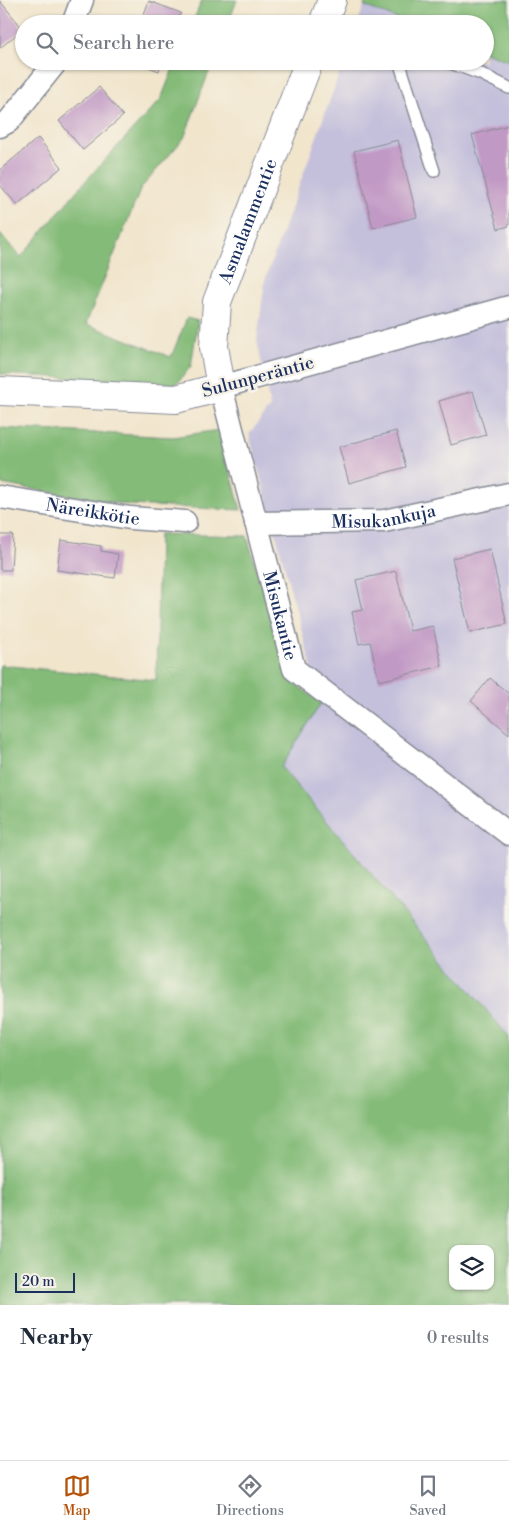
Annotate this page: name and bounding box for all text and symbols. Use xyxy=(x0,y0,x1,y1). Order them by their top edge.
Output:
search box xyxy=(15,15,494,70)
icon: search xyxy=(33,29,61,57)
text: Search here xyxy=(73,31,174,55)
street label: Asmalammentie xyxy=(213,155,282,288)
street label: Sulunperäntie xyxy=(199,351,317,403)
street label: Näreikkötie xyxy=(44,493,141,530)
street label: Misukankuja xyxy=(331,498,439,533)
street label: Misukantie xyxy=(258,568,303,663)
map controls xyxy=(449,1245,494,1290)
button: layers xyxy=(449,1245,494,1290)
scale bar xyxy=(15,1270,75,1293)
text: 20 m xyxy=(22,1273,54,1291)
text: Nearby xyxy=(20,1325,93,1351)
text: 0 results xyxy=(427,1328,489,1348)
tab: Map xyxy=(63,1472,91,1520)
tab: Directions xyxy=(216,1472,284,1520)
tab: Saved xyxy=(409,1472,446,1520)

